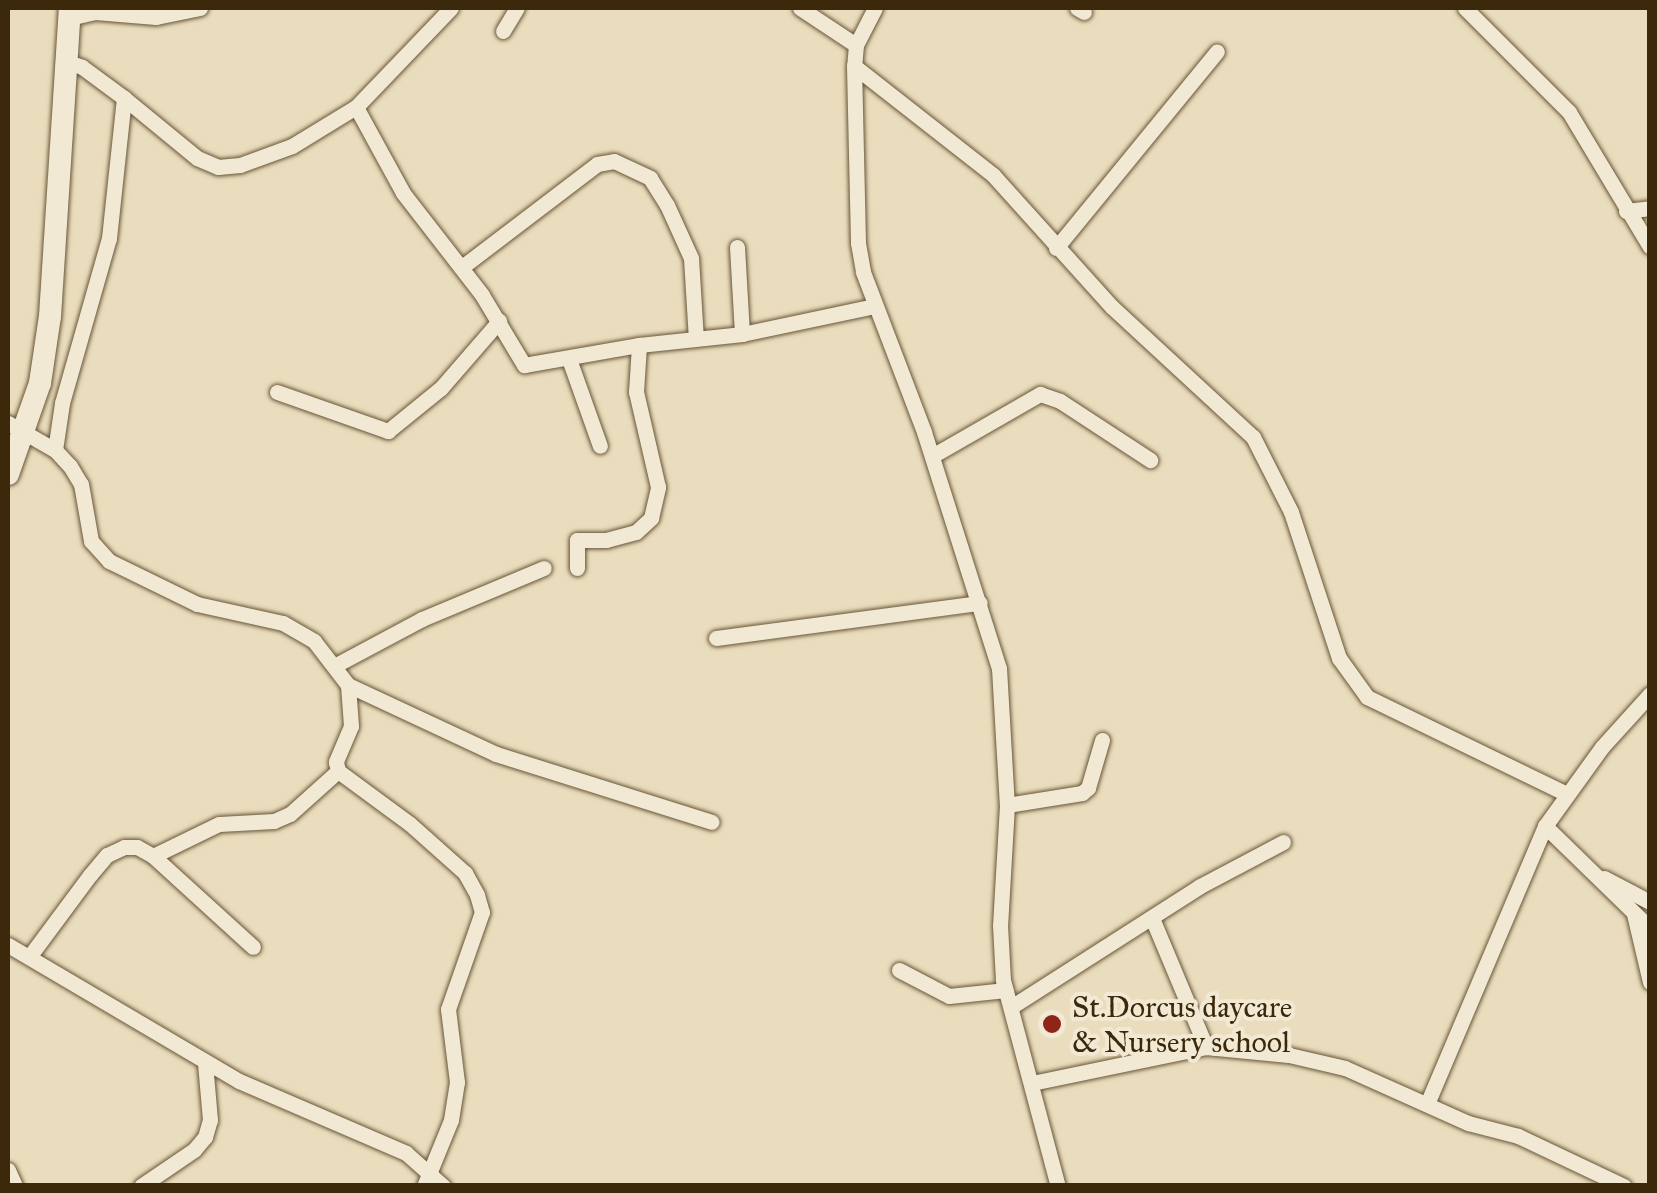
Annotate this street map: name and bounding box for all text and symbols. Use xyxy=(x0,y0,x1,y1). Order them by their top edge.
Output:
place label: St.Dorcus daycare & Nursery school xyxy=(1072,989,1292,1060)
marker: St.Dorcus daycare & Nursery school xyxy=(1041,1013,1063,1035)

